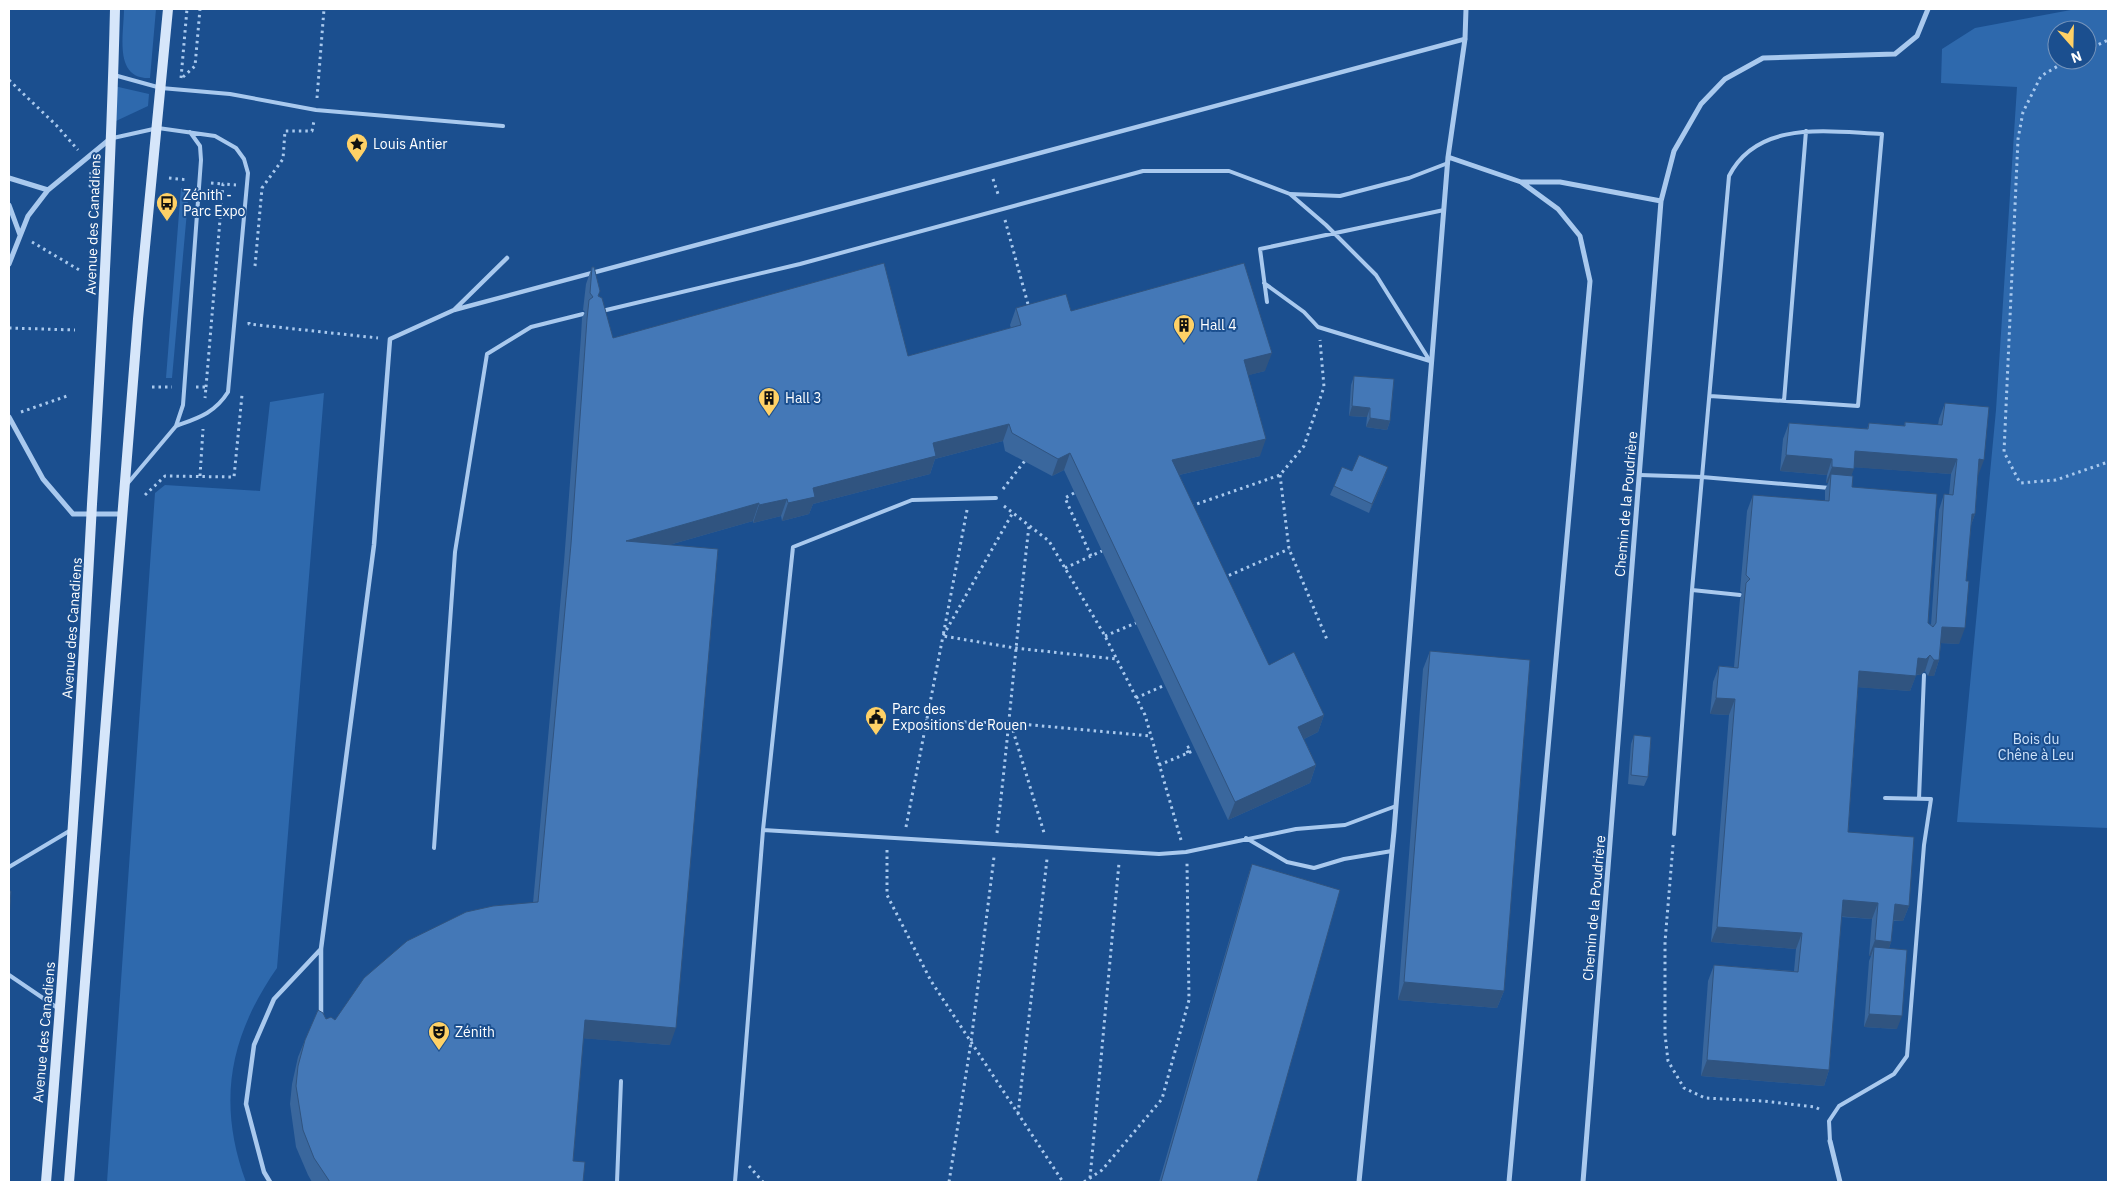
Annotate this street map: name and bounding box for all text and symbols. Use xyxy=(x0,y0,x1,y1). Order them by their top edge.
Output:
north arrow xyxy=(2047,20,2097,70)
text: N xyxy=(2069,47,2084,67)
place icon: Louis Antier xyxy=(345,132,369,163)
place label: Louis Antier xyxy=(373,135,447,153)
street label: Avenue des Canadiens xyxy=(82,153,104,295)
place label: Zénith - Parc Expo xyxy=(183,186,246,220)
bus stop icon: Zénith - Parc Expo xyxy=(155,191,179,222)
building icon: Hall 4 xyxy=(1172,313,1196,344)
place label: Hall 4 xyxy=(1200,316,1237,334)
building icon: Hall 3 xyxy=(757,386,781,417)
place label: Hall 3 xyxy=(785,389,822,407)
street label: Chemin de la Poudrière xyxy=(1611,430,1641,578)
street label: Avenue des Canadiens xyxy=(58,557,86,699)
place label: Parc des Expositions de Rouen xyxy=(892,700,1027,734)
public building icon: Parc des Expositions de Rouen xyxy=(864,705,888,736)
park label: Bois du Chêne à Leu xyxy=(1998,730,2074,764)
street label: Chemin de la Poudrière xyxy=(1579,834,1609,982)
street label: Avenue des Canadiens xyxy=(29,960,59,1103)
theatre icon: Zénith xyxy=(427,1020,451,1051)
place label: Zénith xyxy=(455,1023,495,1041)

